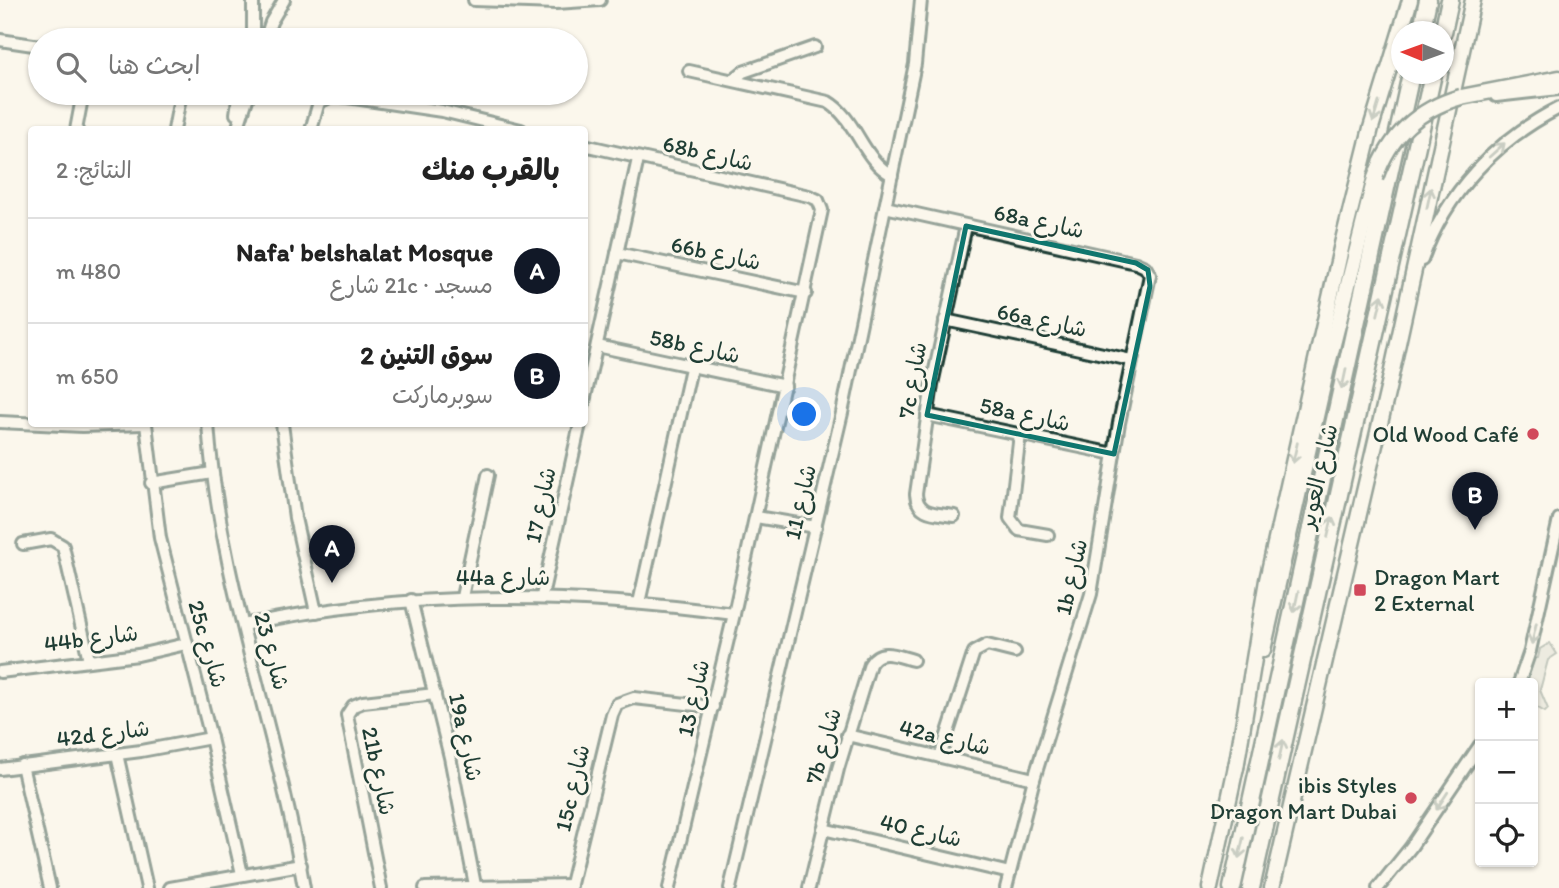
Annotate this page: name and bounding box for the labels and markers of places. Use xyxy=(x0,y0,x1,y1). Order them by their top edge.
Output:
place label: Old Wood Café xyxy=(1372,420,1519,448)
marker: Old Wood Café xyxy=(1525,426,1541,442)
pin: B xyxy=(1452,472,1498,530)
pin: A xyxy=(309,525,355,583)
place label: Dragon Mart 2 External xyxy=(1374,563,1500,617)
marker: Dragon Mart 2 External xyxy=(1352,582,1368,598)
place label: ibis Styles Dragon Mart Dubai xyxy=(1210,771,1397,825)
marker: ibis Styles Dragon Mart Dubai xyxy=(1403,790,1419,806)

